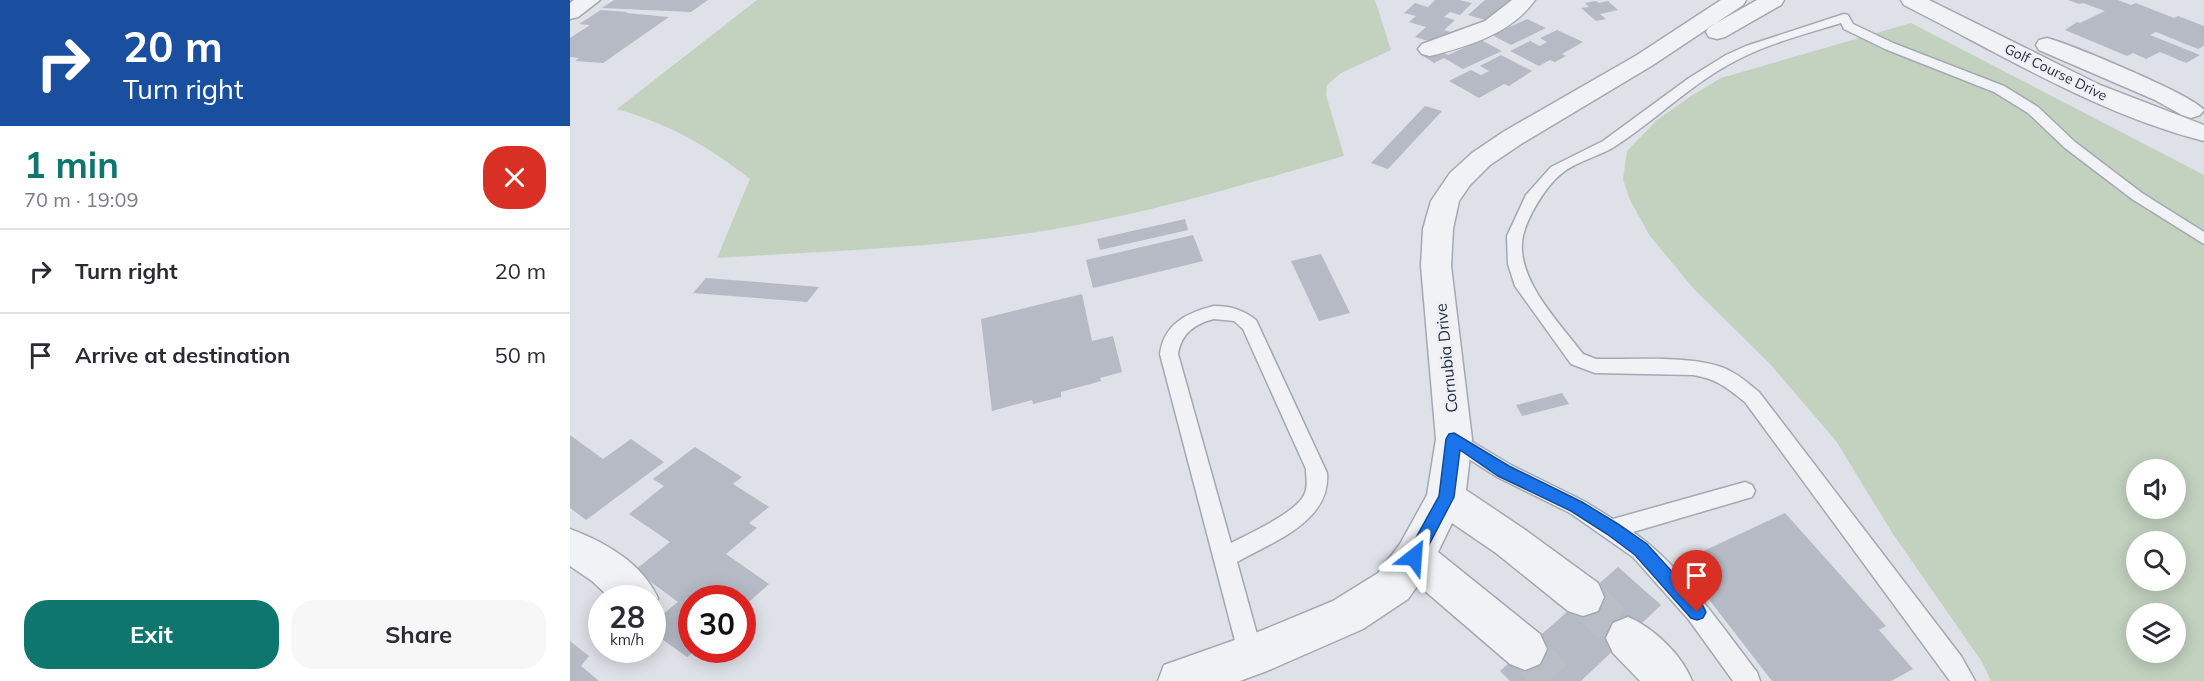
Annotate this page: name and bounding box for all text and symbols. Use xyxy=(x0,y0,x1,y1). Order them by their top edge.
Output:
text: 20 m xyxy=(123,20,223,73)
icon: right xyxy=(24,24,102,102)
street label: Golf Course Drive xyxy=(2002,39,2110,105)
text: Turn right xyxy=(123,72,243,106)
text: 1 min xyxy=(24,142,119,187)
button: close xyxy=(483,146,546,209)
text: 70 m · 19:09 xyxy=(24,187,138,212)
icon: right xyxy=(24,255,57,288)
text: Turn right xyxy=(75,257,178,285)
text: 20 m xyxy=(495,257,546,285)
street label: Cornubia Drive xyxy=(1430,302,1462,414)
icon: arrive xyxy=(24,339,57,372)
text: Arrive at destination xyxy=(75,341,290,369)
text: 50 m xyxy=(495,341,546,369)
map controls xyxy=(2126,459,2186,663)
button: sound xyxy=(2126,459,2186,519)
position arrow xyxy=(1382,525,1446,589)
button: search xyxy=(2126,531,2186,591)
pin xyxy=(1671,550,1722,612)
icon: arrive xyxy=(1680,559,1713,592)
speed limit sign: 30 xyxy=(678,585,756,663)
text: 28 xyxy=(609,598,645,636)
button: Exit xyxy=(24,600,279,669)
button: Share xyxy=(291,600,546,669)
button: layers xyxy=(2126,603,2186,663)
text: km/h xyxy=(610,630,644,649)

